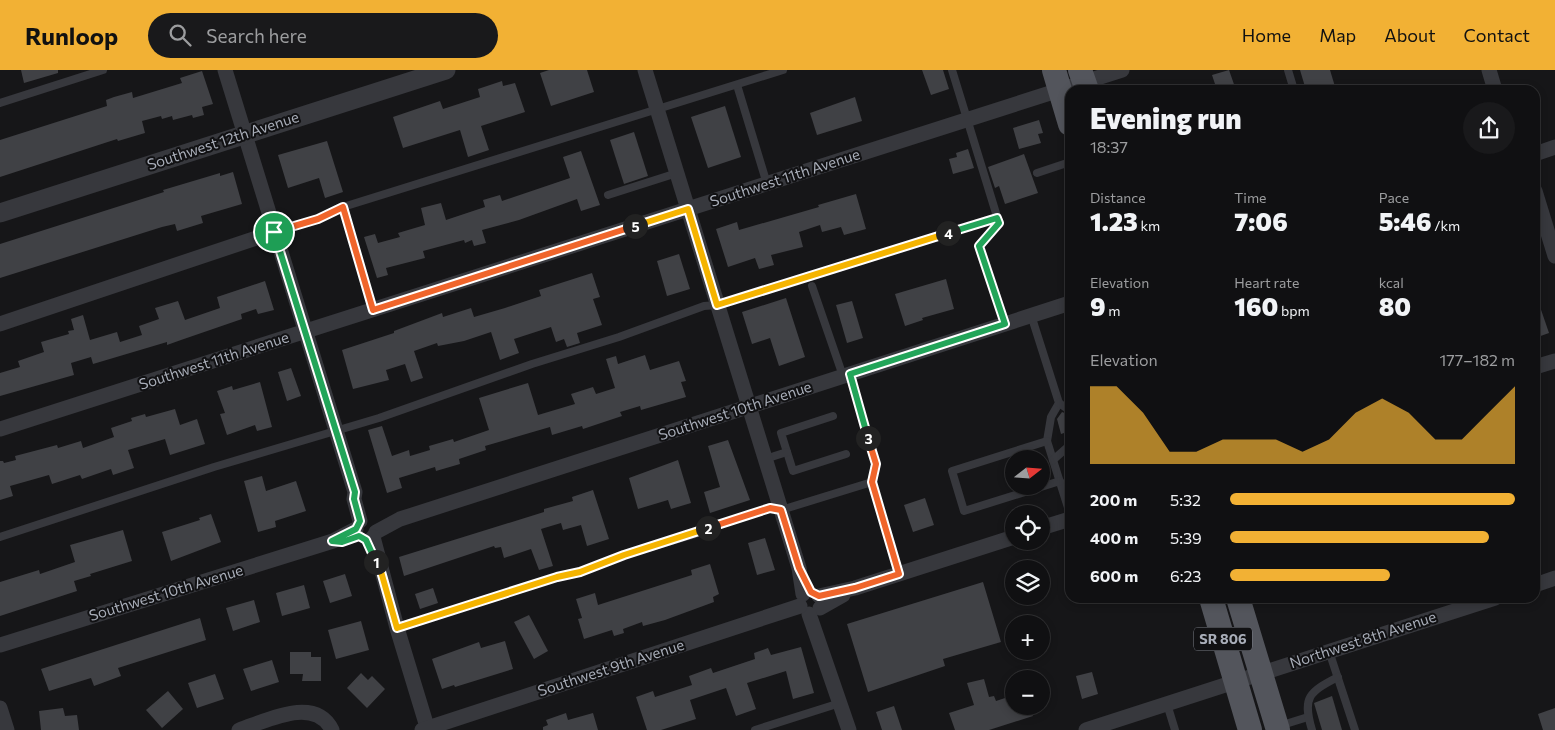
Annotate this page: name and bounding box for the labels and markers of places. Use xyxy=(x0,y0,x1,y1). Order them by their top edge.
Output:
pin xyxy=(253,211,295,253)
pin: 5 xyxy=(622,214,648,238)
pin: 4 xyxy=(936,220,960,246)
pin: 3 xyxy=(856,426,880,450)
pin: 2 xyxy=(696,516,720,540)
pin: 1 xyxy=(364,550,388,574)

